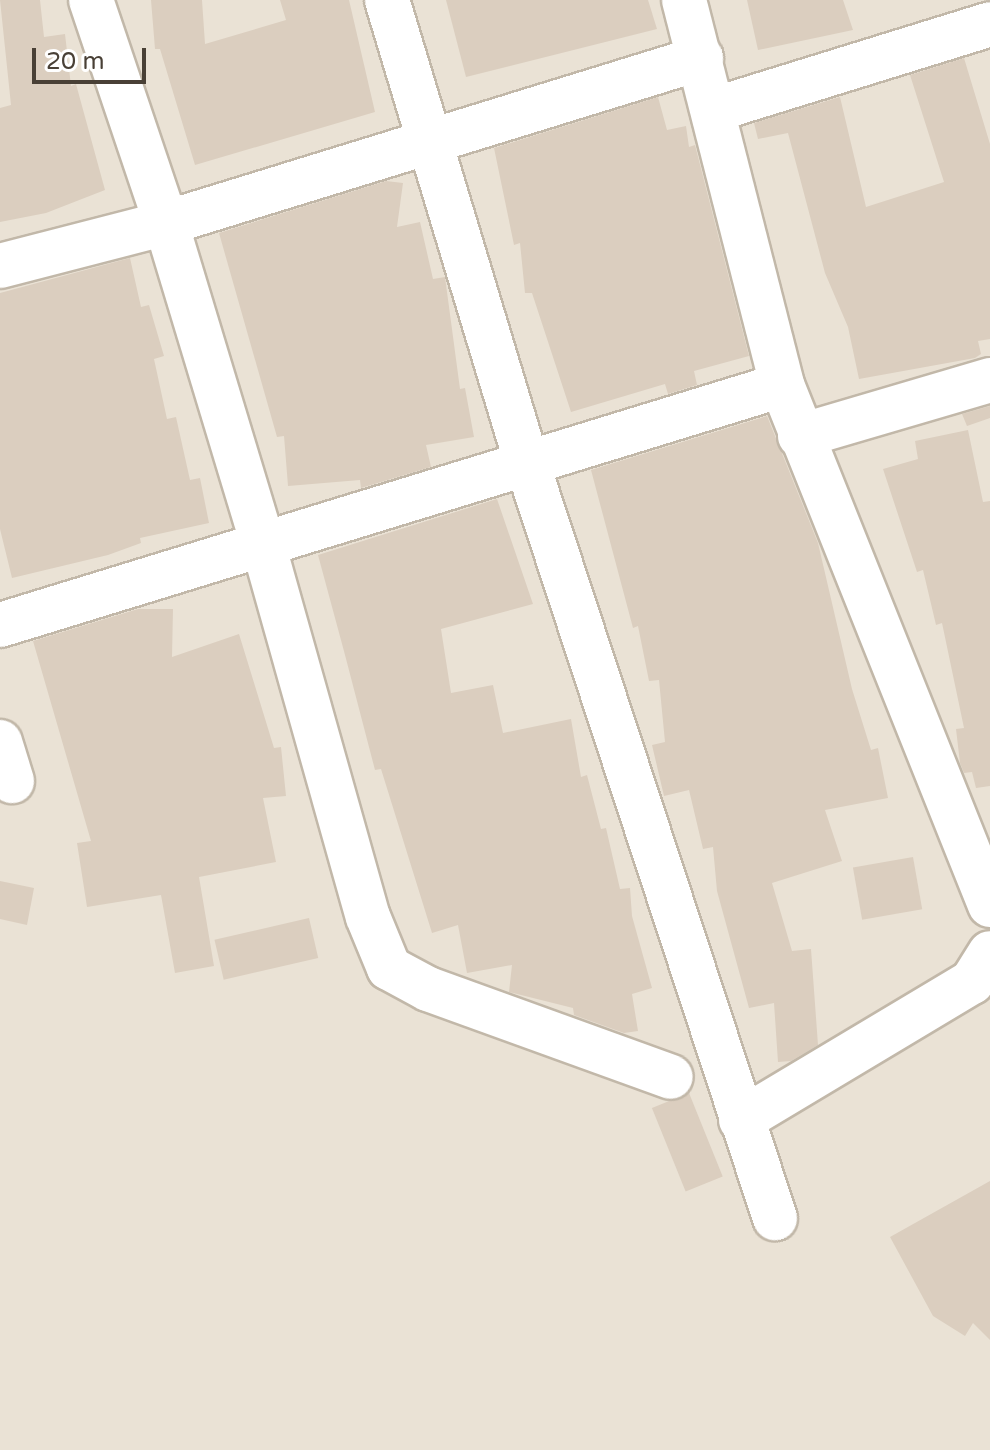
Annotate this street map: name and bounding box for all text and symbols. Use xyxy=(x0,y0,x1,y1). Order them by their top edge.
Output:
scale bar xyxy=(36,32,150,82)
text: 20 m xyxy=(46,47,104,76)

